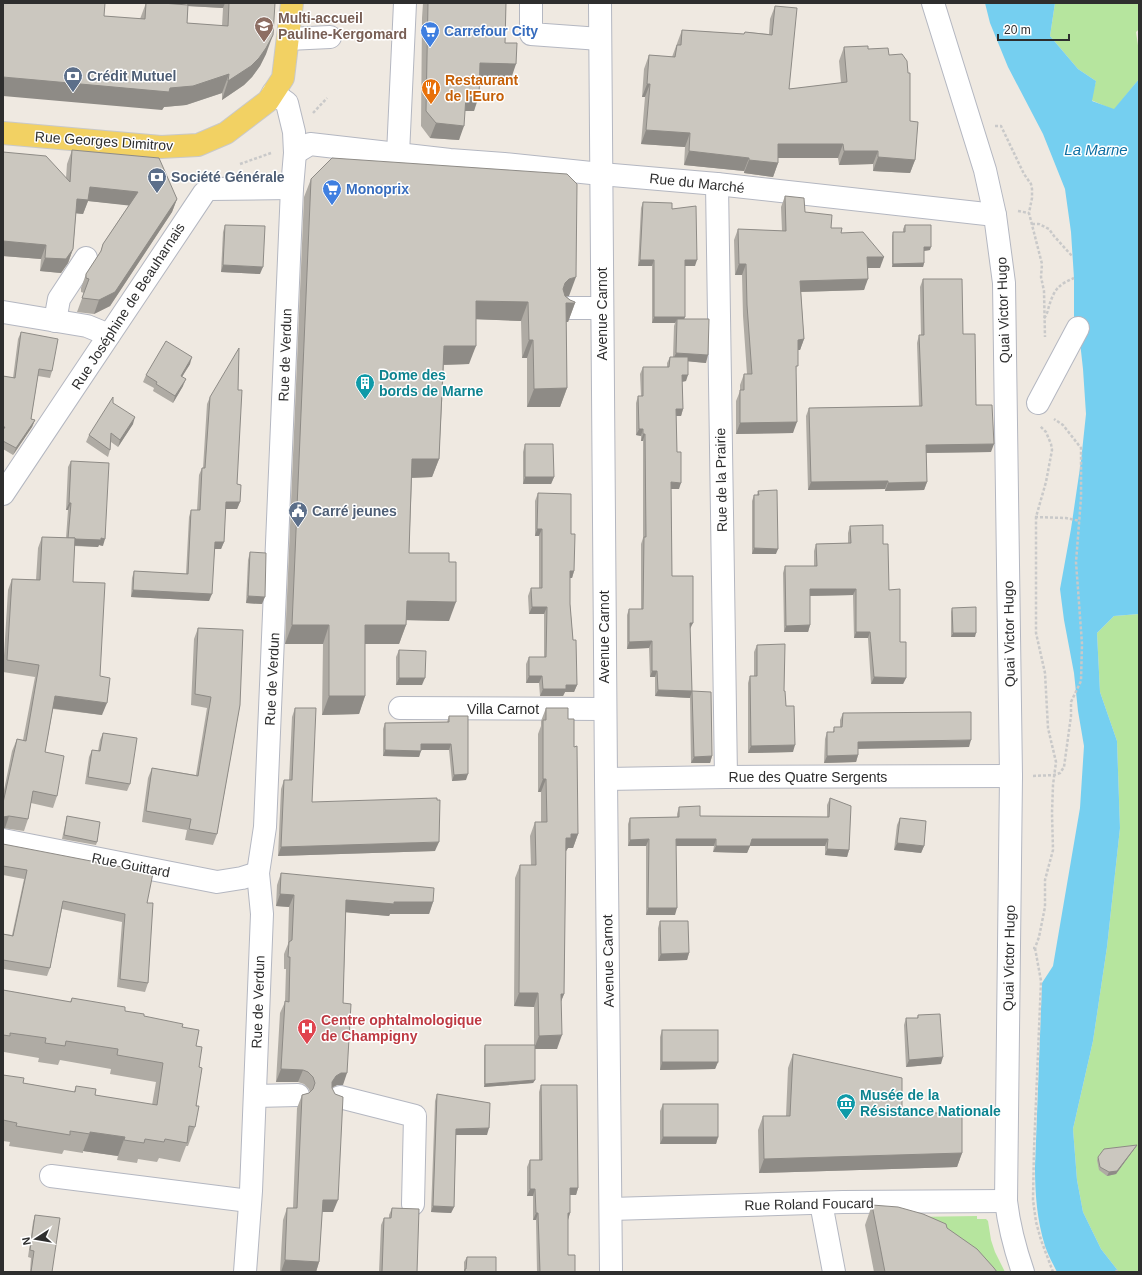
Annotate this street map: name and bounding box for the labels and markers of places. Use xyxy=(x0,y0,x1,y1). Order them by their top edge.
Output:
place label: Multi-accueil Pauline-Kergomard xyxy=(278,10,407,42)
school or university icon: Multi-accueil Pauline-Kergomard xyxy=(253,15,275,43)
supermarket icon: Carrefour City xyxy=(419,20,441,48)
place label: Carrefour City xyxy=(444,23,538,39)
bank icon: Crédit Mutuel xyxy=(62,65,84,93)
place label: Crédit Mutuel xyxy=(87,68,176,84)
place label: Restaurant de l'Euro xyxy=(445,72,518,104)
restaurant icon: Restaurant de l'Euro xyxy=(420,77,442,105)
bank icon: Société Générale xyxy=(146,166,168,194)
place label: Société Générale xyxy=(171,169,285,185)
supermarket icon: Monoprix xyxy=(321,178,343,206)
place label: Monoprix xyxy=(346,181,409,197)
place label: Dome des bords de Marne xyxy=(379,367,483,399)
building icon: Dome des bords de Marne xyxy=(354,372,376,400)
public building icon: Carré jeunes xyxy=(287,500,309,528)
place label: Carré jeunes xyxy=(312,503,397,519)
place label: Centre ophtalmologique de Champigny xyxy=(321,1012,482,1044)
hospital icon: Centre ophtalmologique de Champigny xyxy=(296,1017,318,1045)
place label: Musée de la Résistance Nationale xyxy=(860,1087,1001,1119)
museum icon: Musée de la Résistance Nationale xyxy=(835,1092,857,1120)

